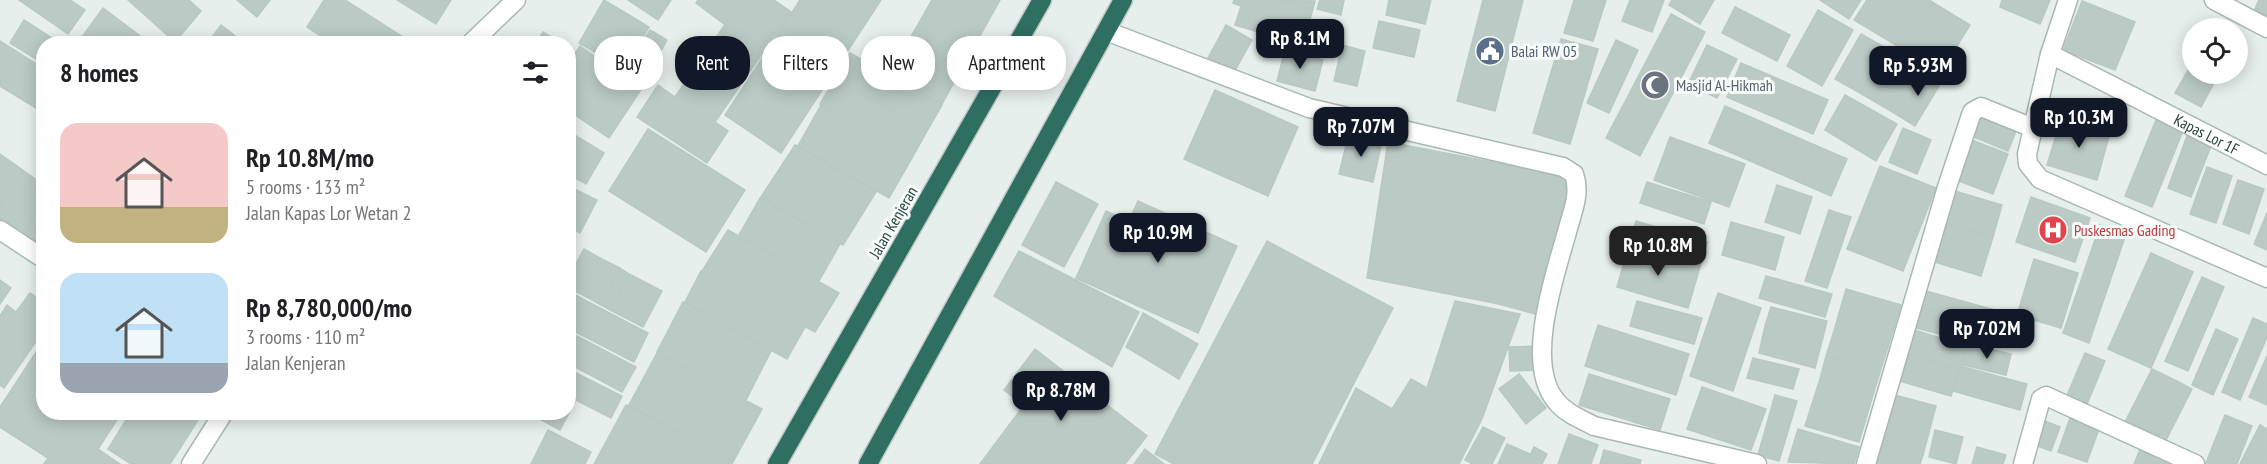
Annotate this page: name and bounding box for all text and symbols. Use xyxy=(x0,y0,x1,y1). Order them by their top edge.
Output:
map controls xyxy=(2182,18,2248,84)
button: locate xyxy=(2182,18,2248,84)
pin: Rp 8.1M xyxy=(1245,19,1355,70)
text: Rp 8.1M xyxy=(1270,25,1330,51)
public building icon: Balai RW 05 xyxy=(1474,35,1506,67)
chip: Buy xyxy=(594,36,663,90)
chip: Rent xyxy=(675,36,750,90)
chip: Filters xyxy=(762,36,849,90)
chip: New xyxy=(861,36,935,90)
chip: Apartment xyxy=(947,36,1066,90)
place label: Balai RW 05 xyxy=(1511,41,1577,61)
pin: Rp 5.93M xyxy=(1856,46,1980,97)
text: Rp 5.93M xyxy=(1883,52,1953,78)
text: 8 homes xyxy=(60,56,138,89)
icon: filters xyxy=(519,56,552,89)
mosque icon: Masjid Al-Hikmah xyxy=(1639,69,1671,101)
place label: Masjid Al-Hikmah xyxy=(1676,75,1773,95)
pin: Rp 10.3M xyxy=(2017,98,2141,149)
text: Rp 10.3M xyxy=(2044,104,2114,130)
pin: Rp 7.07M xyxy=(1299,107,1423,158)
street label: Kapas Lor 1F xyxy=(2171,109,2243,159)
text: Rp 7.07M xyxy=(1327,113,1395,139)
text: Rp 10.8M/mo xyxy=(246,141,374,174)
icon: home xyxy=(108,147,180,219)
text: 5 rooms · 133 m² xyxy=(246,174,365,200)
street label: Jalan Kenjeran xyxy=(864,183,922,262)
text: Jalan Kapas Lor Wetan 2 xyxy=(246,200,412,226)
pin: Rp 10.9M xyxy=(1096,213,1220,264)
hospital icon: Puskesmas Gading xyxy=(2037,214,2069,246)
text: Rp 10.9M xyxy=(1123,219,1193,245)
place label: Puskesmas Gading xyxy=(2074,220,2175,240)
pin: Rp 10.8M xyxy=(1596,226,1720,277)
text: Rp 10.8M xyxy=(1623,232,1693,258)
text: Rp 8,780,000/mo xyxy=(246,291,412,324)
icon: home xyxy=(108,297,180,369)
pin: Rp 7.02M xyxy=(1925,309,2049,360)
text: Rp 7.02M xyxy=(1953,315,2021,341)
text: 3 rooms · 110 m² xyxy=(246,324,365,350)
text: Jalan Kenjeran xyxy=(246,350,345,376)
pin: Rp 8.78M xyxy=(999,371,1123,422)
text: Rp 8.78M xyxy=(1026,377,1096,403)

